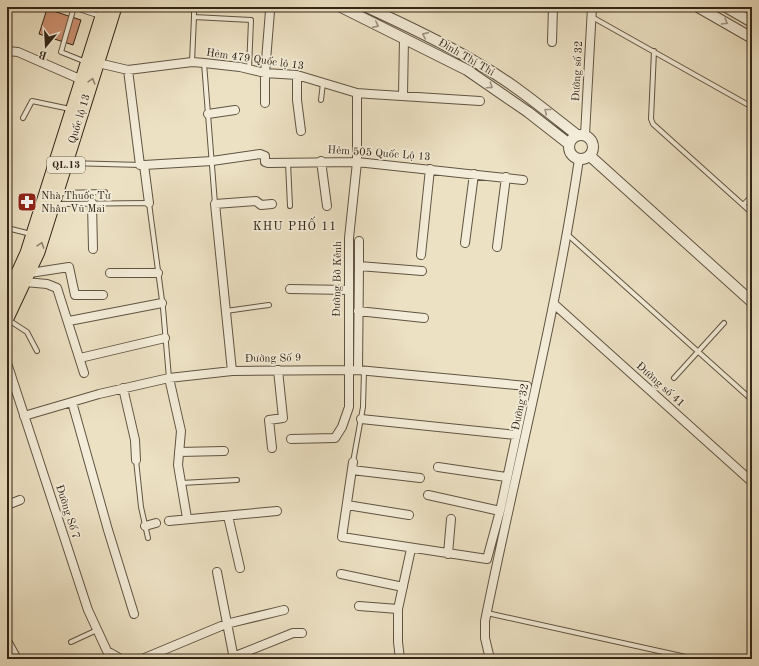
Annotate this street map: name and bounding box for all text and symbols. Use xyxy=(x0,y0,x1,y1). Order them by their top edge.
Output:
one-way arrow xyxy=(721,18,728,25)
one-way arrow xyxy=(372,20,379,28)
north arrow xyxy=(26,26,66,66)
one-way arrow xyxy=(422,32,429,40)
street label: Đinh Thị Thi xyxy=(436,37,496,79)
street label: Đường số 32 xyxy=(570,40,585,102)
street label: Hẻm 479 Quốc lộ 13 xyxy=(205,47,305,72)
text: B xyxy=(38,48,49,61)
one-way arrow xyxy=(87,77,96,84)
one-way arrow xyxy=(486,81,493,88)
street label: Quốc lộ 13 xyxy=(66,93,93,145)
one-way arrow xyxy=(544,108,551,115)
street label: Hẻm 505 Quốc Lộ 13 xyxy=(327,144,431,163)
road number: QL.13 xyxy=(47,157,85,173)
place label: Nhà Thuốc Tư Nhân Vū Mai xyxy=(41,190,111,215)
pharmacy icon: Nhà Thuốc Tư Nhân Vū Mai xyxy=(16,191,38,213)
district label: KHU PHỐ 11 xyxy=(253,216,337,233)
street label: Đường Bờ Kênh xyxy=(332,241,344,317)
one-way arrow xyxy=(36,242,45,249)
street label: Đường Số 9 xyxy=(245,352,301,365)
street label: Đường số 41 xyxy=(634,360,687,409)
street label: Đường 32 xyxy=(511,383,531,431)
street label: Đường Số 7 xyxy=(53,483,82,541)

